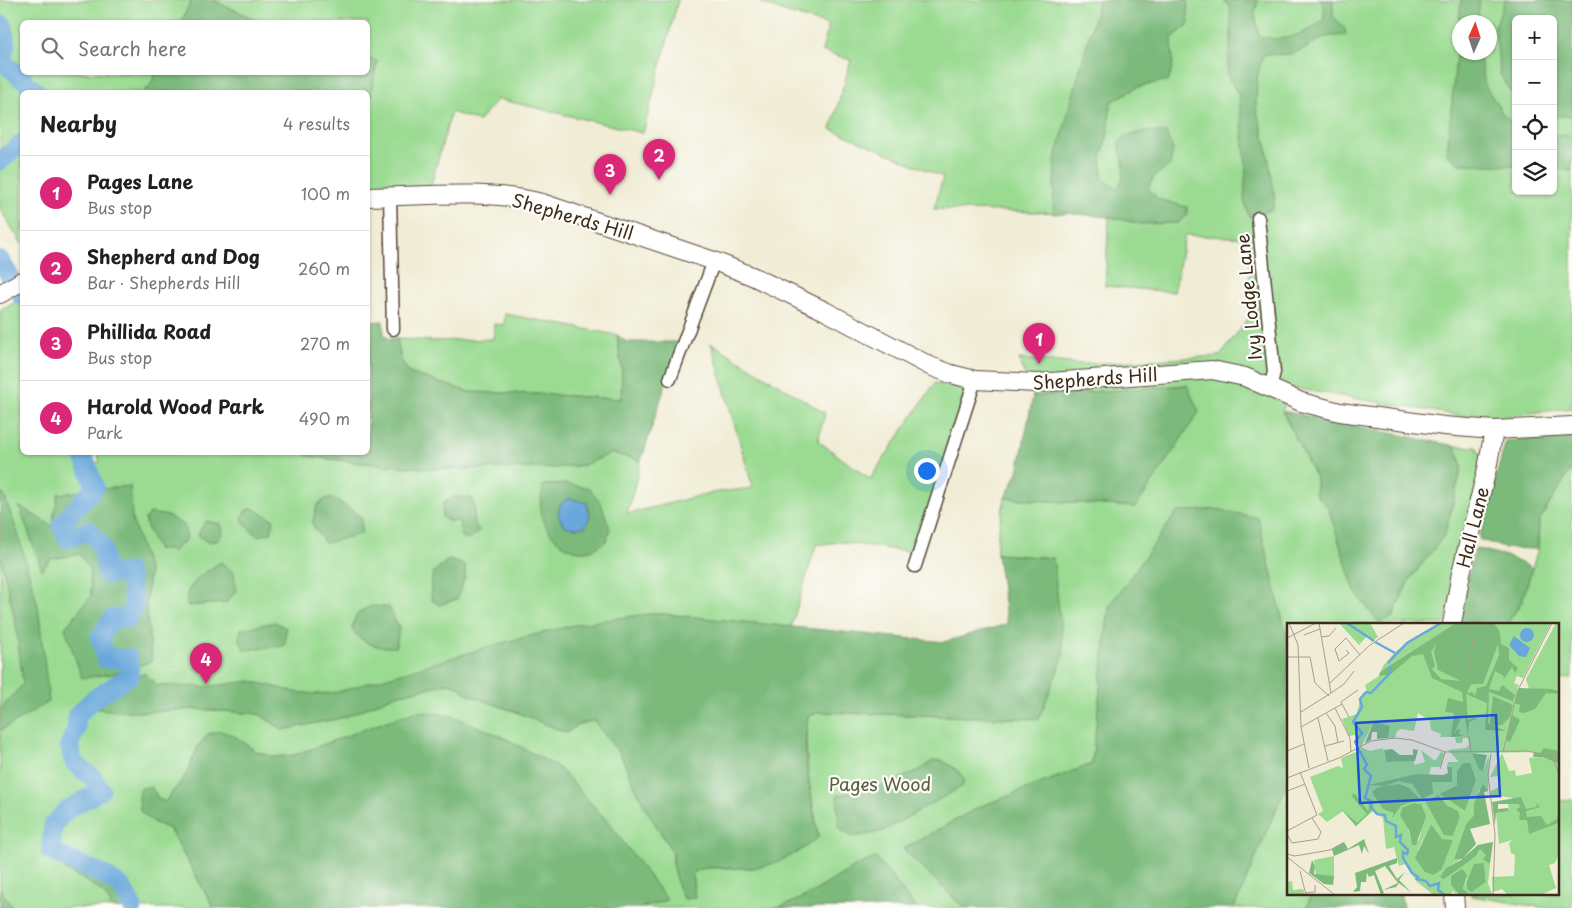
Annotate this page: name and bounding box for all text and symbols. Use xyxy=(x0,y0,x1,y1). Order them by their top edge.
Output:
north arrow xyxy=(1452,15,1497,60)
map controls xyxy=(1512,15,1557,195)
button: + xyxy=(1512,15,1557,60)
search box xyxy=(20,20,370,75)
icon: search xyxy=(38,34,66,62)
text: Search here xyxy=(78,34,187,62)
button: − xyxy=(1512,60,1557,105)
button: locate xyxy=(1512,105,1557,150)
text: Nearby xyxy=(40,107,117,139)
text: 4 results xyxy=(283,111,350,135)
pin: 2 xyxy=(643,139,675,180)
button: layers xyxy=(1512,150,1557,195)
pin: 3 xyxy=(594,154,626,195)
text: Pages Lane xyxy=(87,167,193,195)
text: 1 xyxy=(52,181,60,205)
text: 100 m xyxy=(301,181,350,205)
street label: Shepherds Hill xyxy=(509,186,637,246)
text: Bus stop xyxy=(87,195,152,219)
street label: Ivy Lodge Lane xyxy=(1228,232,1268,362)
text: Shepherd and Dog xyxy=(87,242,260,270)
text: 2 xyxy=(50,256,62,280)
text: 260 m xyxy=(298,256,350,280)
text: Bar · Shepherds Hill xyxy=(87,270,240,294)
text: Phillida Road xyxy=(87,317,211,345)
pin: 1 xyxy=(1023,323,1055,364)
text: 3 xyxy=(51,331,61,355)
text: 270 m xyxy=(300,331,350,355)
text: Bus stop xyxy=(87,345,152,369)
street label: Shepherds Hill xyxy=(1032,360,1158,396)
text: Harold Wood Park xyxy=(87,392,264,420)
text: 4 xyxy=(51,406,61,430)
text: 490 m xyxy=(299,406,350,430)
text: Park xyxy=(87,420,123,444)
your location xyxy=(914,458,940,484)
street label: Hall Lane xyxy=(1449,484,1495,570)
inset map xyxy=(1287,623,1560,896)
pin: 4 xyxy=(190,643,222,684)
park label: Pages Wood xyxy=(829,770,931,797)

